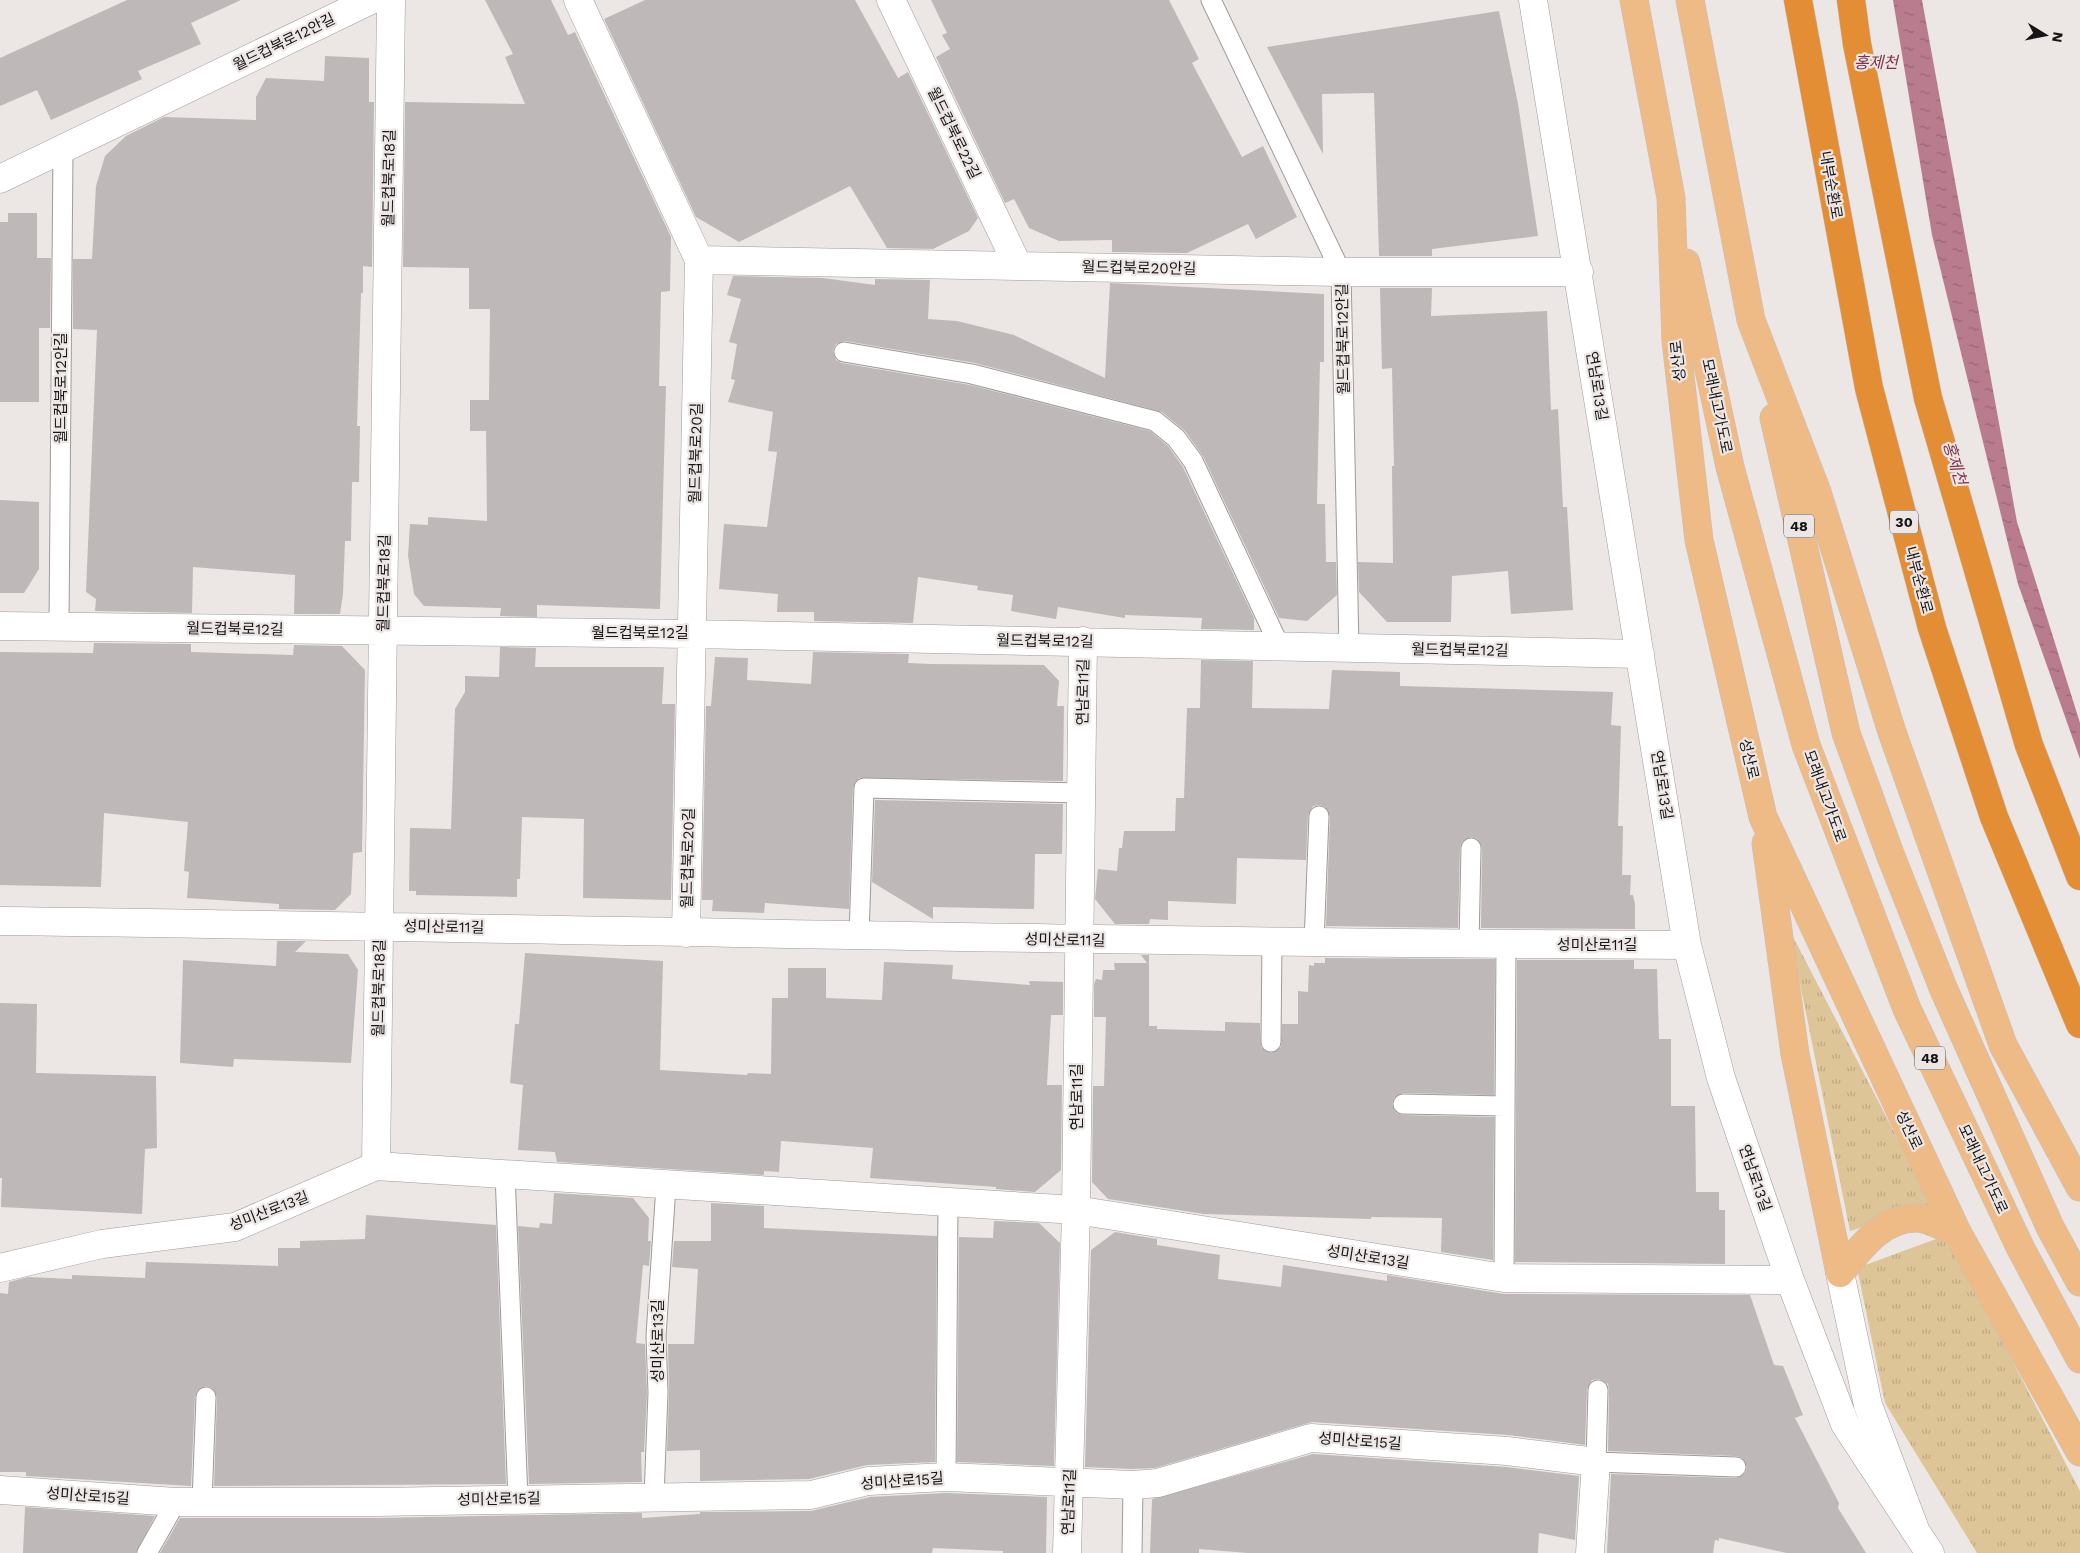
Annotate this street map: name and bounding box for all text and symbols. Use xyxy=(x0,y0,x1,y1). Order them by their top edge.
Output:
street label: 월드컵북로12안길 xyxy=(230,10,338,74)
north arrow xyxy=(2020,10,2070,60)
text: N xyxy=(2049,31,2067,44)
water label: 홍제천 xyxy=(1854,53,1900,72)
street label: 월드컵북로22길 xyxy=(924,84,984,182)
street label: 월드컵북로18길 xyxy=(379,129,399,227)
street label: 내부순환로 xyxy=(1816,149,1846,221)
street label: 월드컵북로20안길 xyxy=(1082,258,1196,278)
street label: 월드컵북로12안길 xyxy=(1333,283,1353,395)
street label: 월드컵북로12안길 xyxy=(52,332,70,444)
street label: 성산로 xyxy=(1667,339,1689,383)
street label: 연남로13길 xyxy=(1583,350,1611,422)
street label: 모래내고가도로 xyxy=(1698,357,1736,455)
street label: 월드컵북로20길 xyxy=(686,402,706,504)
water label: 홍제천 xyxy=(1939,439,1971,489)
road number: 30 xyxy=(1890,511,1918,534)
road number: 48 xyxy=(1784,514,1814,538)
street label: 월드컵북로18길 xyxy=(374,534,394,632)
street label: 내부순환로 xyxy=(1901,544,1937,616)
street label: 월드컵북로12길 xyxy=(186,619,284,639)
street label: 월드컵북로12길 xyxy=(591,624,689,642)
street label: 월드컵북로12길 xyxy=(996,631,1094,651)
street label: 월드컵북로12길 xyxy=(1411,640,1509,660)
street label: 연남로11길 xyxy=(1073,658,1093,726)
street label: 성산로 xyxy=(1736,737,1762,781)
street label: 모래내고가도로 xyxy=(1800,748,1850,844)
street label: 연남로13길 xyxy=(1648,749,1676,821)
street label: 월드컵북로20길 xyxy=(678,807,698,909)
street label: 성미산로11길 xyxy=(403,917,485,937)
street label: 성미산로11길 xyxy=(1024,930,1106,950)
street label: 성미산로11길 xyxy=(1557,936,1637,954)
street label: 월드컵북로18길 xyxy=(369,939,389,1037)
road number: 48 xyxy=(1915,1046,1945,1070)
street label: 연남로11길 xyxy=(1068,1064,1086,1130)
street label: 성산로 xyxy=(1892,1107,1926,1153)
street label: 모래내고가도로 xyxy=(1954,1121,2012,1217)
street label: 연남로13길 xyxy=(1735,1142,1775,1214)
street label: 성미산로13길 xyxy=(227,1188,311,1234)
street label: 성미산로13길 xyxy=(1325,1242,1411,1272)
street label: 성미산로13길 xyxy=(649,1299,667,1383)
street label: 성미산로15길 xyxy=(1318,1429,1402,1453)
street label: 연남로11길 xyxy=(1059,1468,1079,1536)
street label: 성미산로15길 xyxy=(860,1469,944,1493)
street label: 성미산로15길 xyxy=(46,1484,130,1508)
street label: 성미산로15길 xyxy=(457,1489,541,1509)

